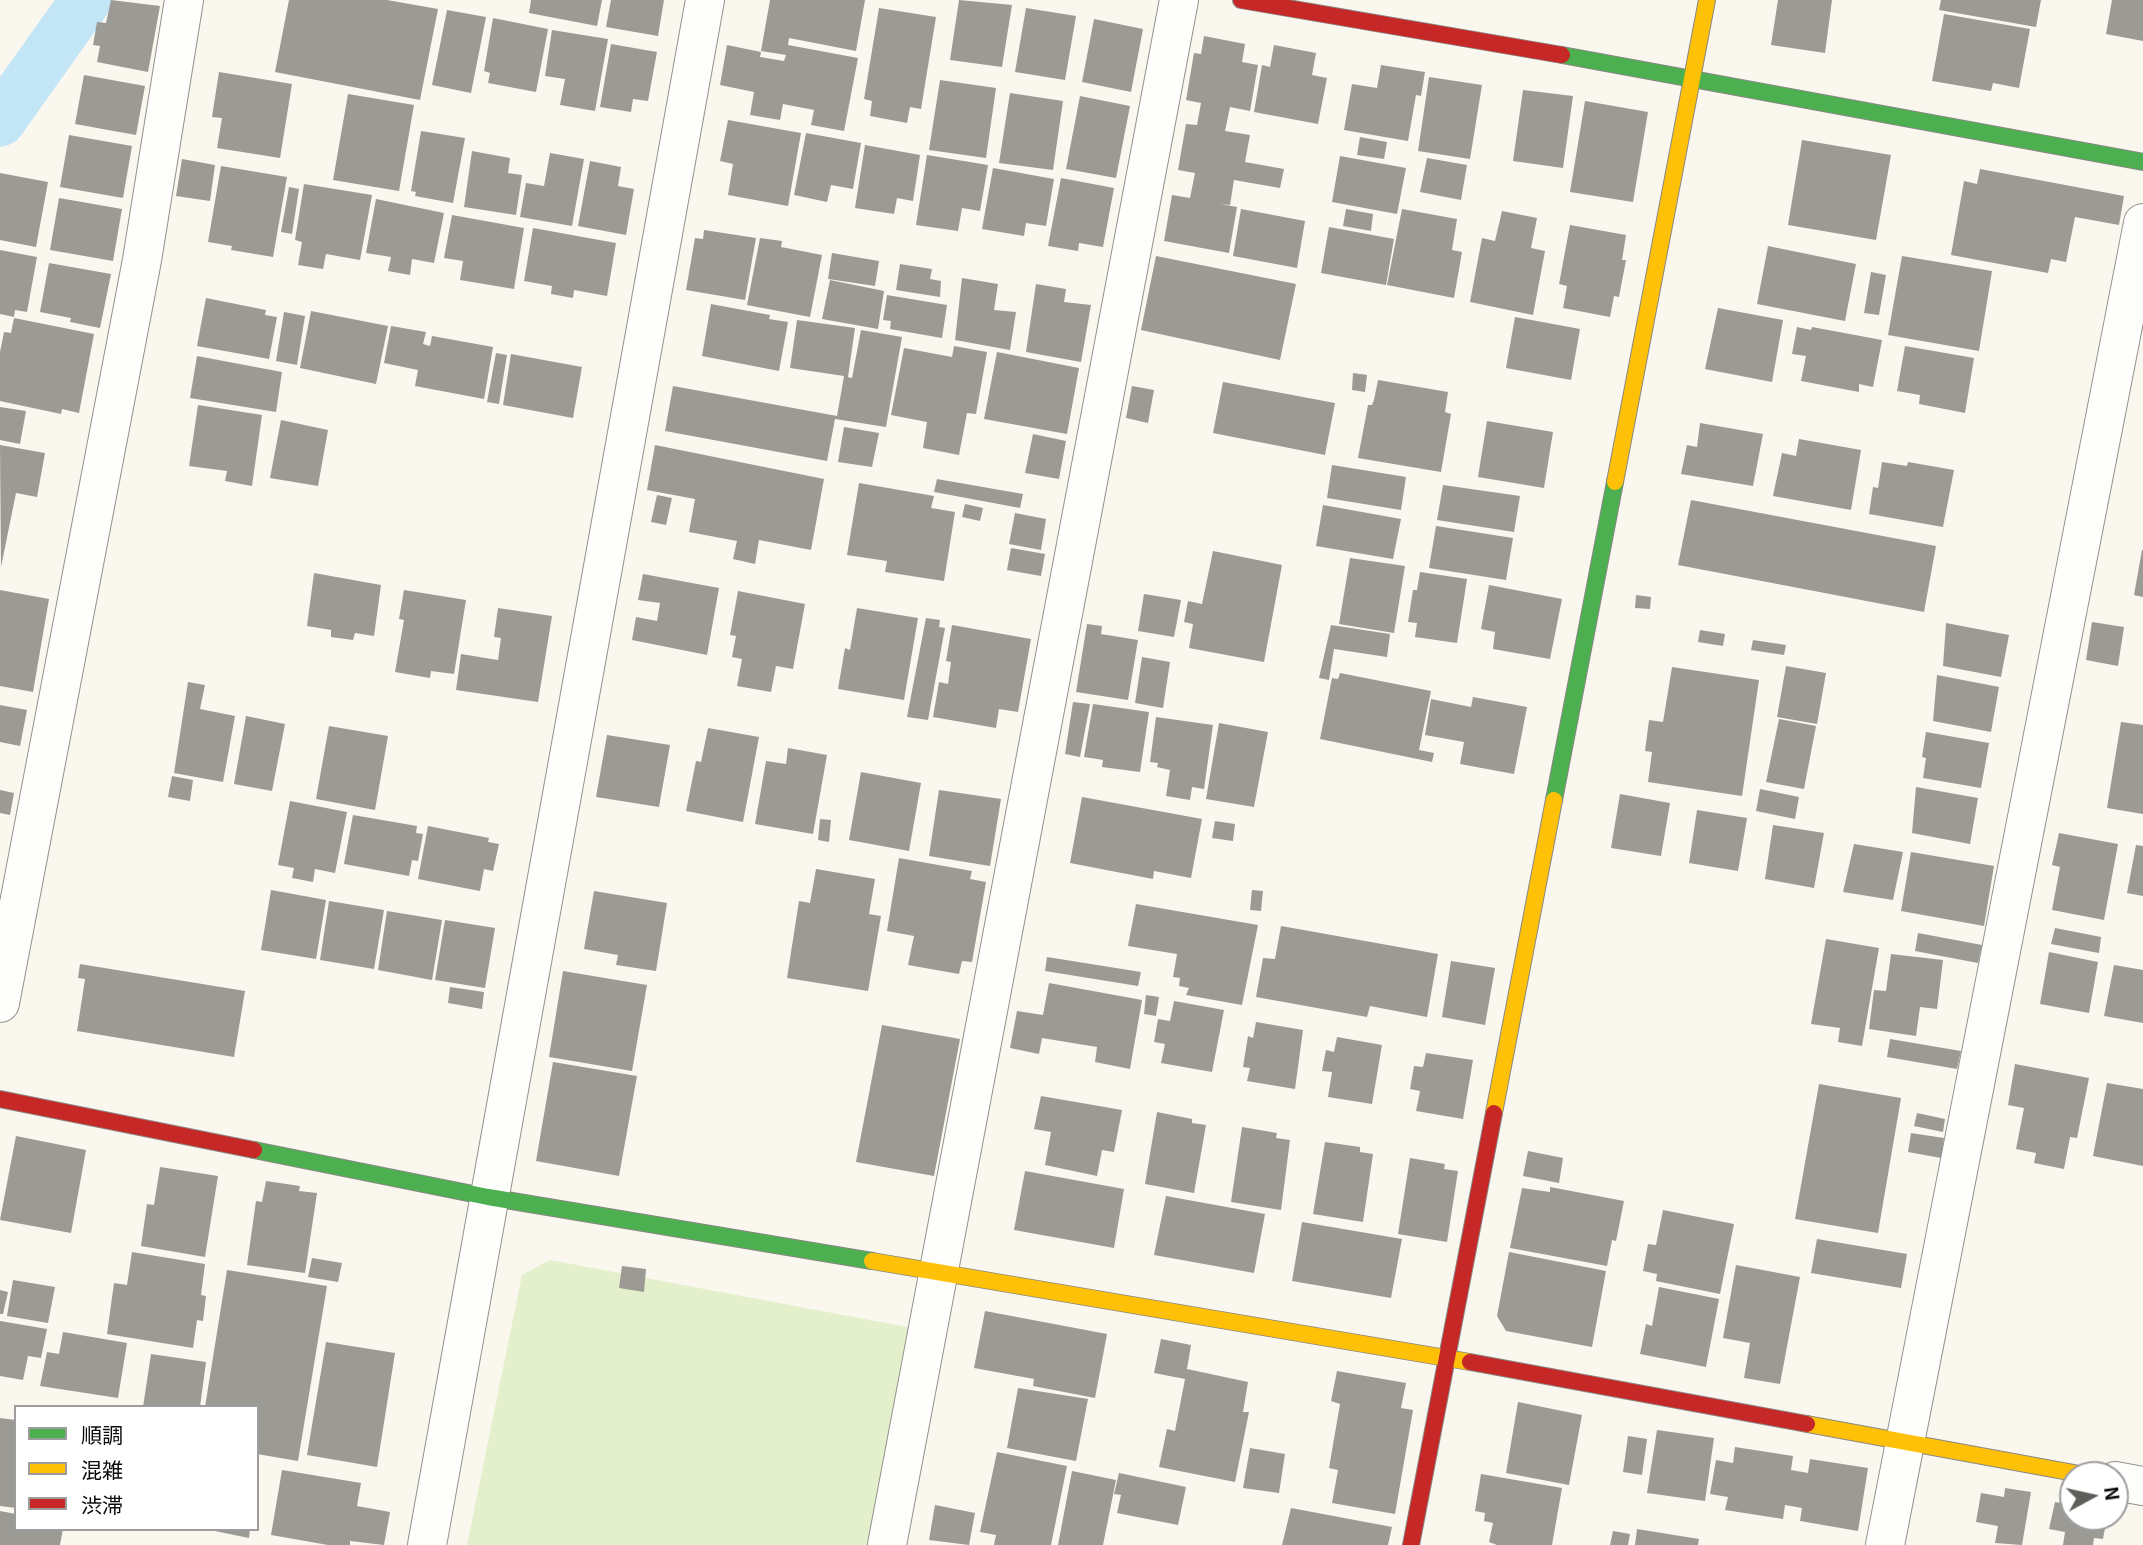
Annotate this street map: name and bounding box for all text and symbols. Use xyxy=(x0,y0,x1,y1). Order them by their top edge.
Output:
legend xyxy=(14,1405,259,1531)
text: 順調 xyxy=(81,1419,123,1449)
text: 混雑 xyxy=(81,1454,123,1484)
north arrow xyxy=(2059,1461,2129,1531)
text: N xyxy=(2099,1484,2128,1502)
text: 渋滞 xyxy=(81,1489,123,1519)

